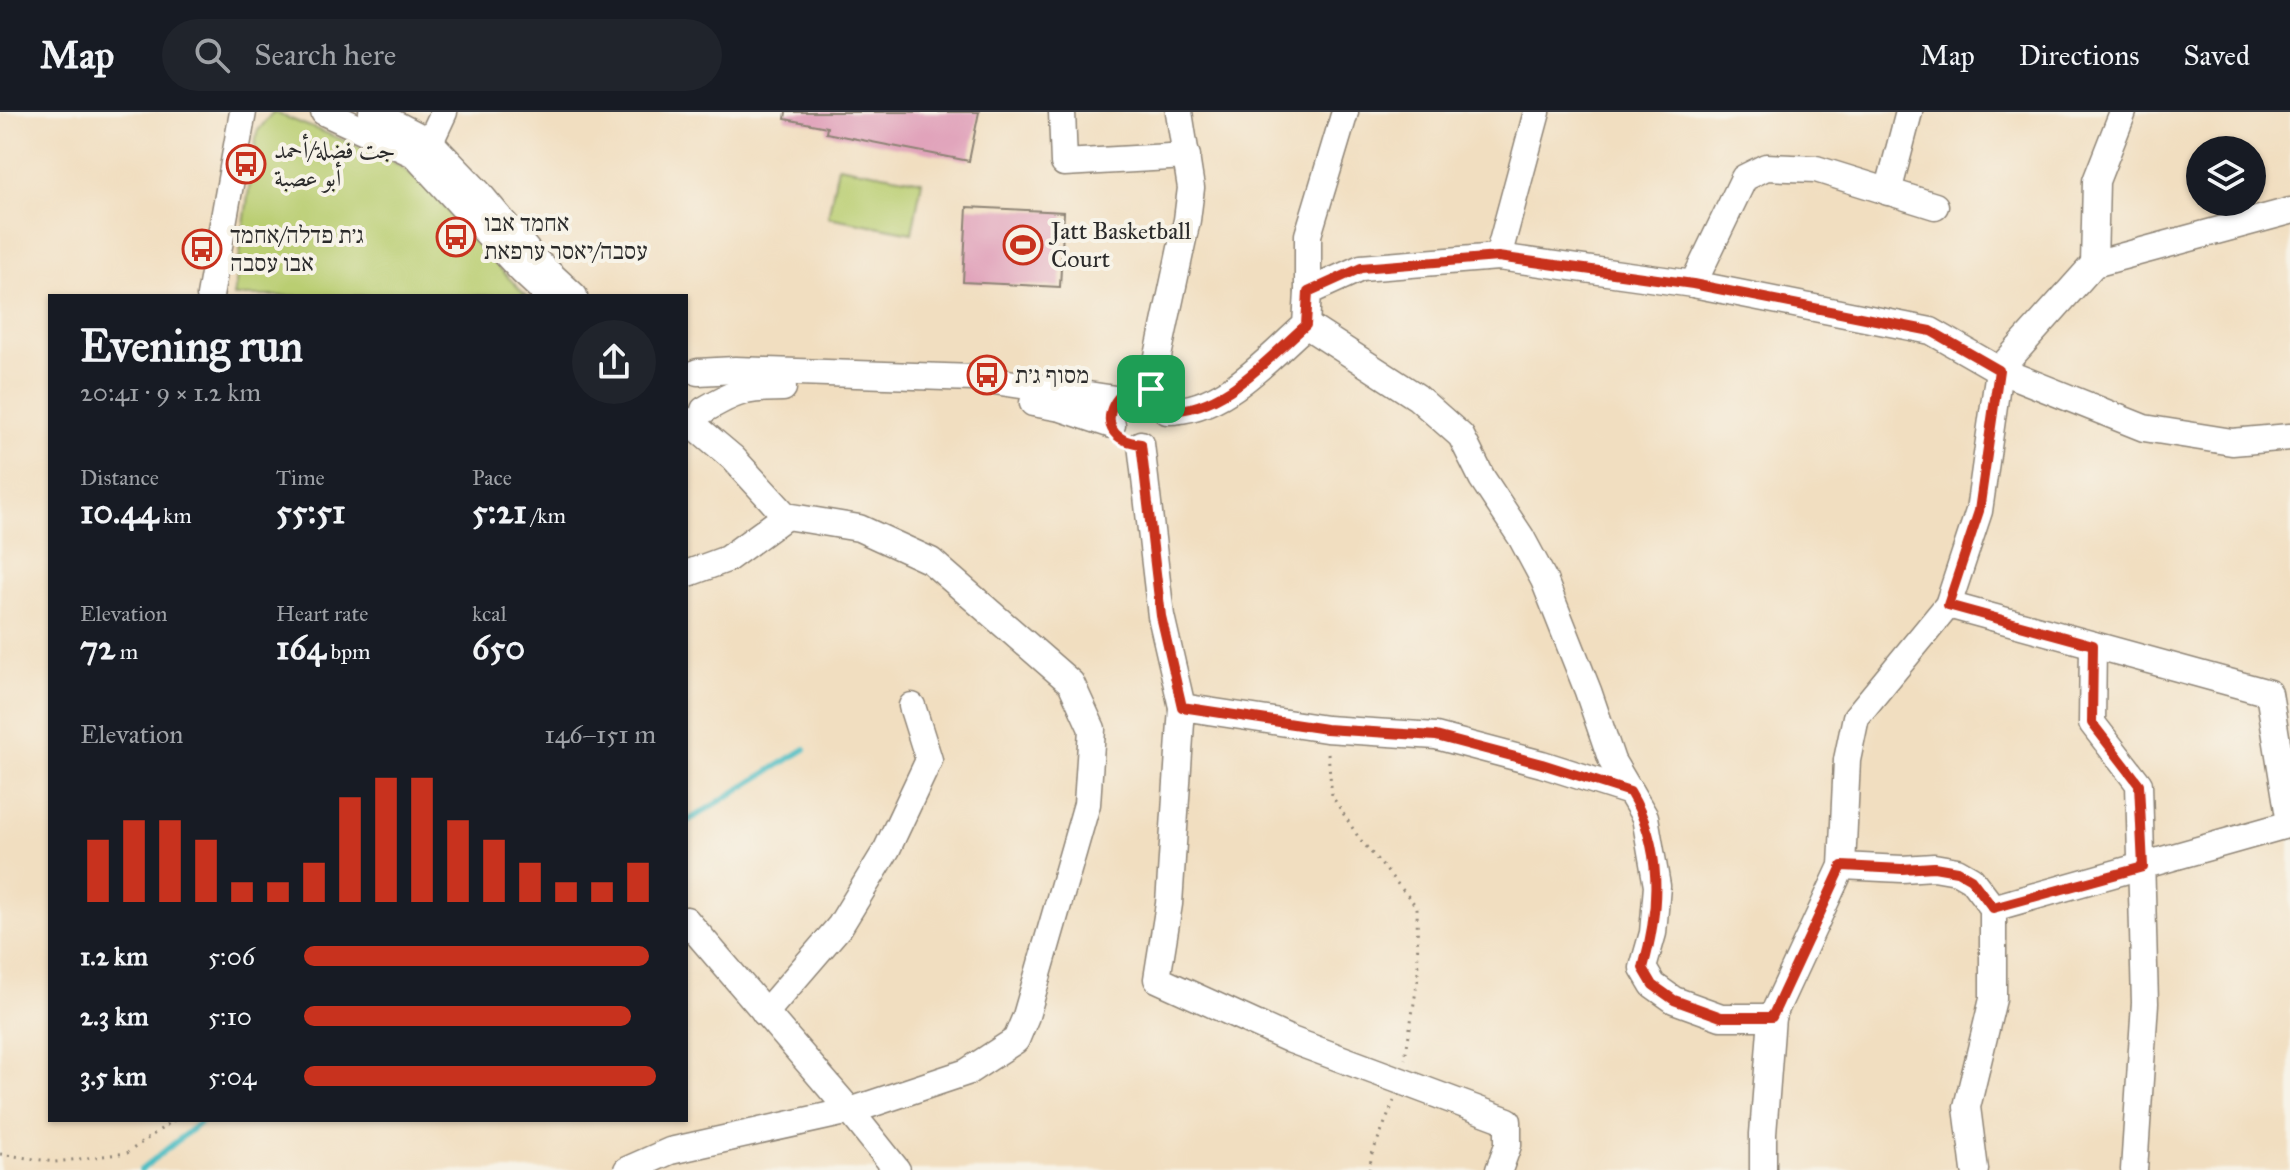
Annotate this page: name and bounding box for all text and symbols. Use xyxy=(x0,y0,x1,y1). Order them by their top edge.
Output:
search box xyxy=(162,19,722,91)
text: Map xyxy=(40,32,114,78)
icon: search xyxy=(190,33,234,77)
text: Search here xyxy=(254,37,396,73)
text: Map xyxy=(1920,38,1975,73)
text: Directions xyxy=(2019,38,2140,73)
text: Saved xyxy=(2184,38,2250,73)
place label: جت فضلة/أحمد أبو عصبة xyxy=(274,133,396,193)
map controls xyxy=(2186,136,2266,216)
button: layers xyxy=(2186,136,2266,216)
bus stop icon: جت فضلة/أحمد أبو عصبة xyxy=(225,143,267,185)
place label: אחמד אבו עסבה/יאסר ערפאת xyxy=(484,208,648,266)
bus stop icon: אחמד אבו עסבה/יאסר ערפאת xyxy=(435,216,477,258)
place label: Jatt Basketball Court xyxy=(1048,216,1192,274)
place label: ג׳ת פדלה/אחמד אבו עסבה xyxy=(230,220,364,278)
sports icon: Jatt Basketball Court xyxy=(1002,224,1044,266)
bus stop icon: ג׳ת פדלה/אחמד אבו עסבה xyxy=(181,228,223,270)
text: Evening run xyxy=(80,319,303,373)
button: share xyxy=(572,320,656,404)
bus stop icon: מסוף ג׳ת xyxy=(966,354,1008,396)
pin xyxy=(1117,355,1185,423)
place label: מסוף ג׳ת xyxy=(1015,360,1089,390)
icon: arrive xyxy=(1129,367,1173,411)
text: 20:41 · 9 × 1.2 km xyxy=(80,376,261,408)
text: Distance xyxy=(80,464,159,491)
text: Time xyxy=(276,464,325,491)
text: Pace xyxy=(472,464,512,491)
text: 10.44 xyxy=(80,491,158,532)
text: 55:51 xyxy=(276,491,345,532)
text: 5:21 xyxy=(472,491,527,532)
text: km xyxy=(158,502,192,529)
text: /km xyxy=(527,502,566,529)
text: Elevation xyxy=(80,600,167,627)
text: Heart rate xyxy=(276,600,369,627)
text: kcal xyxy=(472,600,507,627)
text: 72 xyxy=(80,627,115,668)
text: 164 xyxy=(276,627,326,668)
text: 650 xyxy=(472,627,525,668)
text: m xyxy=(115,638,138,665)
text: bpm xyxy=(326,638,371,665)
text: Elevation xyxy=(80,718,183,750)
text: 146–151 m xyxy=(544,718,656,750)
text: 1.2 km xyxy=(80,940,148,972)
text: 5:06 xyxy=(208,940,255,972)
text: 2.3 km xyxy=(80,1000,149,1032)
text: 5:10 xyxy=(208,1000,252,1032)
text: 3.5 km xyxy=(80,1060,147,1092)
text: 5:04 xyxy=(208,1060,256,1092)

